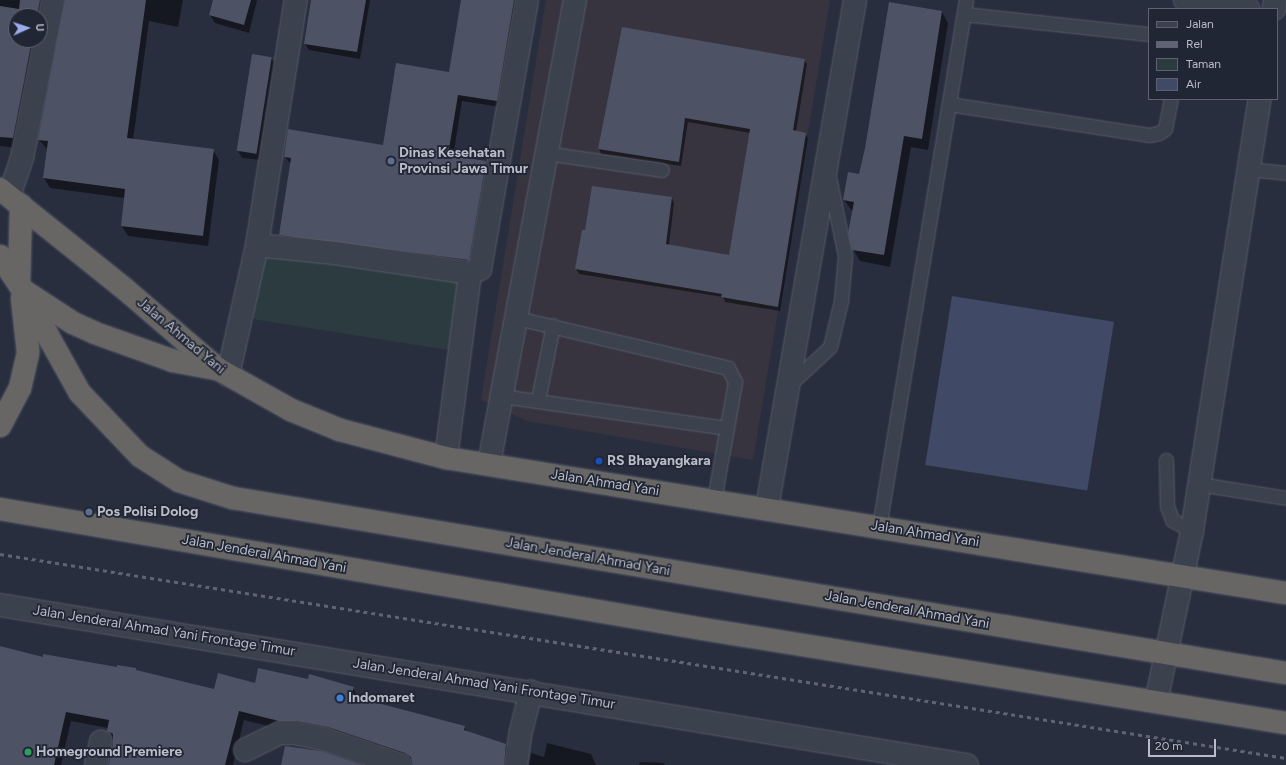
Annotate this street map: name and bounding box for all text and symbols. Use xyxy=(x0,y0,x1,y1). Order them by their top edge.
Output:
north arrow xyxy=(8,8,48,48)
legend xyxy=(1148,8,1278,100)
text: Jalan xyxy=(1186,17,1214,31)
text: U xyxy=(33,23,46,32)
text: Rel xyxy=(1186,37,1203,51)
text: Taman xyxy=(1186,57,1221,71)
text: Air xyxy=(1186,77,1201,91)
place label: Dinas Kesehatan Provinsi Jawa Timur xyxy=(399,145,528,178)
marker: Dinas Kesehatan Provinsi Jawa Timur xyxy=(386,156,396,166)
street label: Jalan Ahmad Yani xyxy=(134,294,228,378)
place label: RS Bhayangkara xyxy=(607,453,711,469)
marker: RS Bhayangkara xyxy=(594,456,604,466)
street label: Jalan Ahmad Yani xyxy=(550,466,660,500)
place label: Pos Polisi Dolog xyxy=(97,504,198,520)
marker: Pos Polisi Dolog xyxy=(84,507,94,517)
street label: Jalan Ahmad Yani xyxy=(870,517,980,551)
street label: Jalan Jenderal Ahmad Yani xyxy=(181,531,347,577)
street label: Jalan Jenderal Ahmad Yani xyxy=(505,534,671,580)
street label: Jalan Jenderal Ahmad Yani xyxy=(824,587,990,633)
street label: Jalan Jenderal Ahmad Yani Frontage Timur xyxy=(32,602,296,660)
street label: Jalan Jenderal Ahmad Yani Frontage Timur xyxy=(352,655,616,713)
place label: Indomaret xyxy=(348,690,415,706)
marker: Indomaret xyxy=(335,693,345,703)
scale bar xyxy=(1150,731,1218,757)
text: 20 m xyxy=(1155,739,1183,753)
place label: Homeground Premiere xyxy=(36,744,182,760)
marker: Homeground Premiere xyxy=(23,747,33,757)

